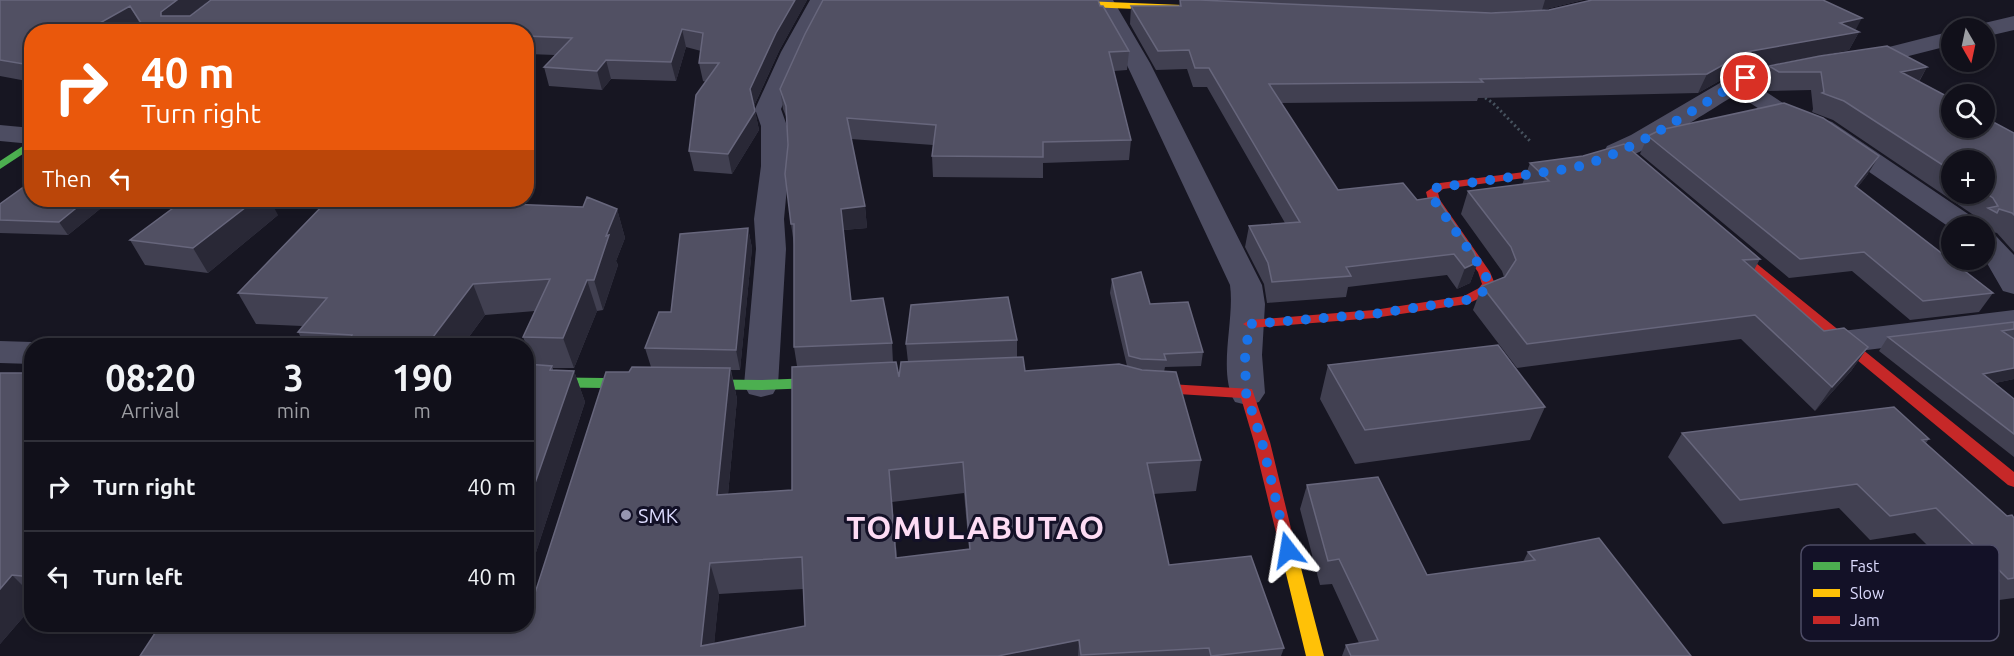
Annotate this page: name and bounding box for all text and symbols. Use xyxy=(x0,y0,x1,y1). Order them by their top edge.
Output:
north arrow xyxy=(1941,18,1995,72)
map controls xyxy=(1941,18,1995,270)
icon: right xyxy=(42,48,120,126)
text: 40 m xyxy=(141,49,235,96)
pin xyxy=(1720,52,1771,103)
icon: arrive xyxy=(1729,61,1762,94)
button: search xyxy=(1941,84,1995,138)
text: Turn right xyxy=(141,98,261,128)
button: + xyxy=(1941,150,1995,204)
icon: left xyxy=(104,162,137,195)
text: Then xyxy=(42,166,92,191)
button: − xyxy=(1941,216,1995,270)
text: 08:20 xyxy=(105,357,195,398)
text: 3 xyxy=(283,357,304,398)
text: 190 xyxy=(392,357,453,398)
text: Arrival xyxy=(121,399,180,422)
text: min xyxy=(277,399,310,422)
text: m xyxy=(414,399,431,422)
icon: right xyxy=(42,470,75,503)
text: Turn right xyxy=(93,474,195,499)
text: 40 m xyxy=(467,474,516,499)
place label: SMK xyxy=(638,504,678,527)
marker: SMK xyxy=(619,508,633,522)
district label: TOMULABUTAO xyxy=(846,509,1106,545)
position arrow xyxy=(1256,518,1320,582)
legend xyxy=(1801,545,1999,641)
text: Fast xyxy=(1850,557,1880,575)
icon: left xyxy=(42,560,75,593)
text: Turn left xyxy=(93,564,183,589)
text: 40 m xyxy=(467,564,516,589)
text: Slow xyxy=(1850,584,1885,602)
text: Jam xyxy=(1850,611,1880,629)

